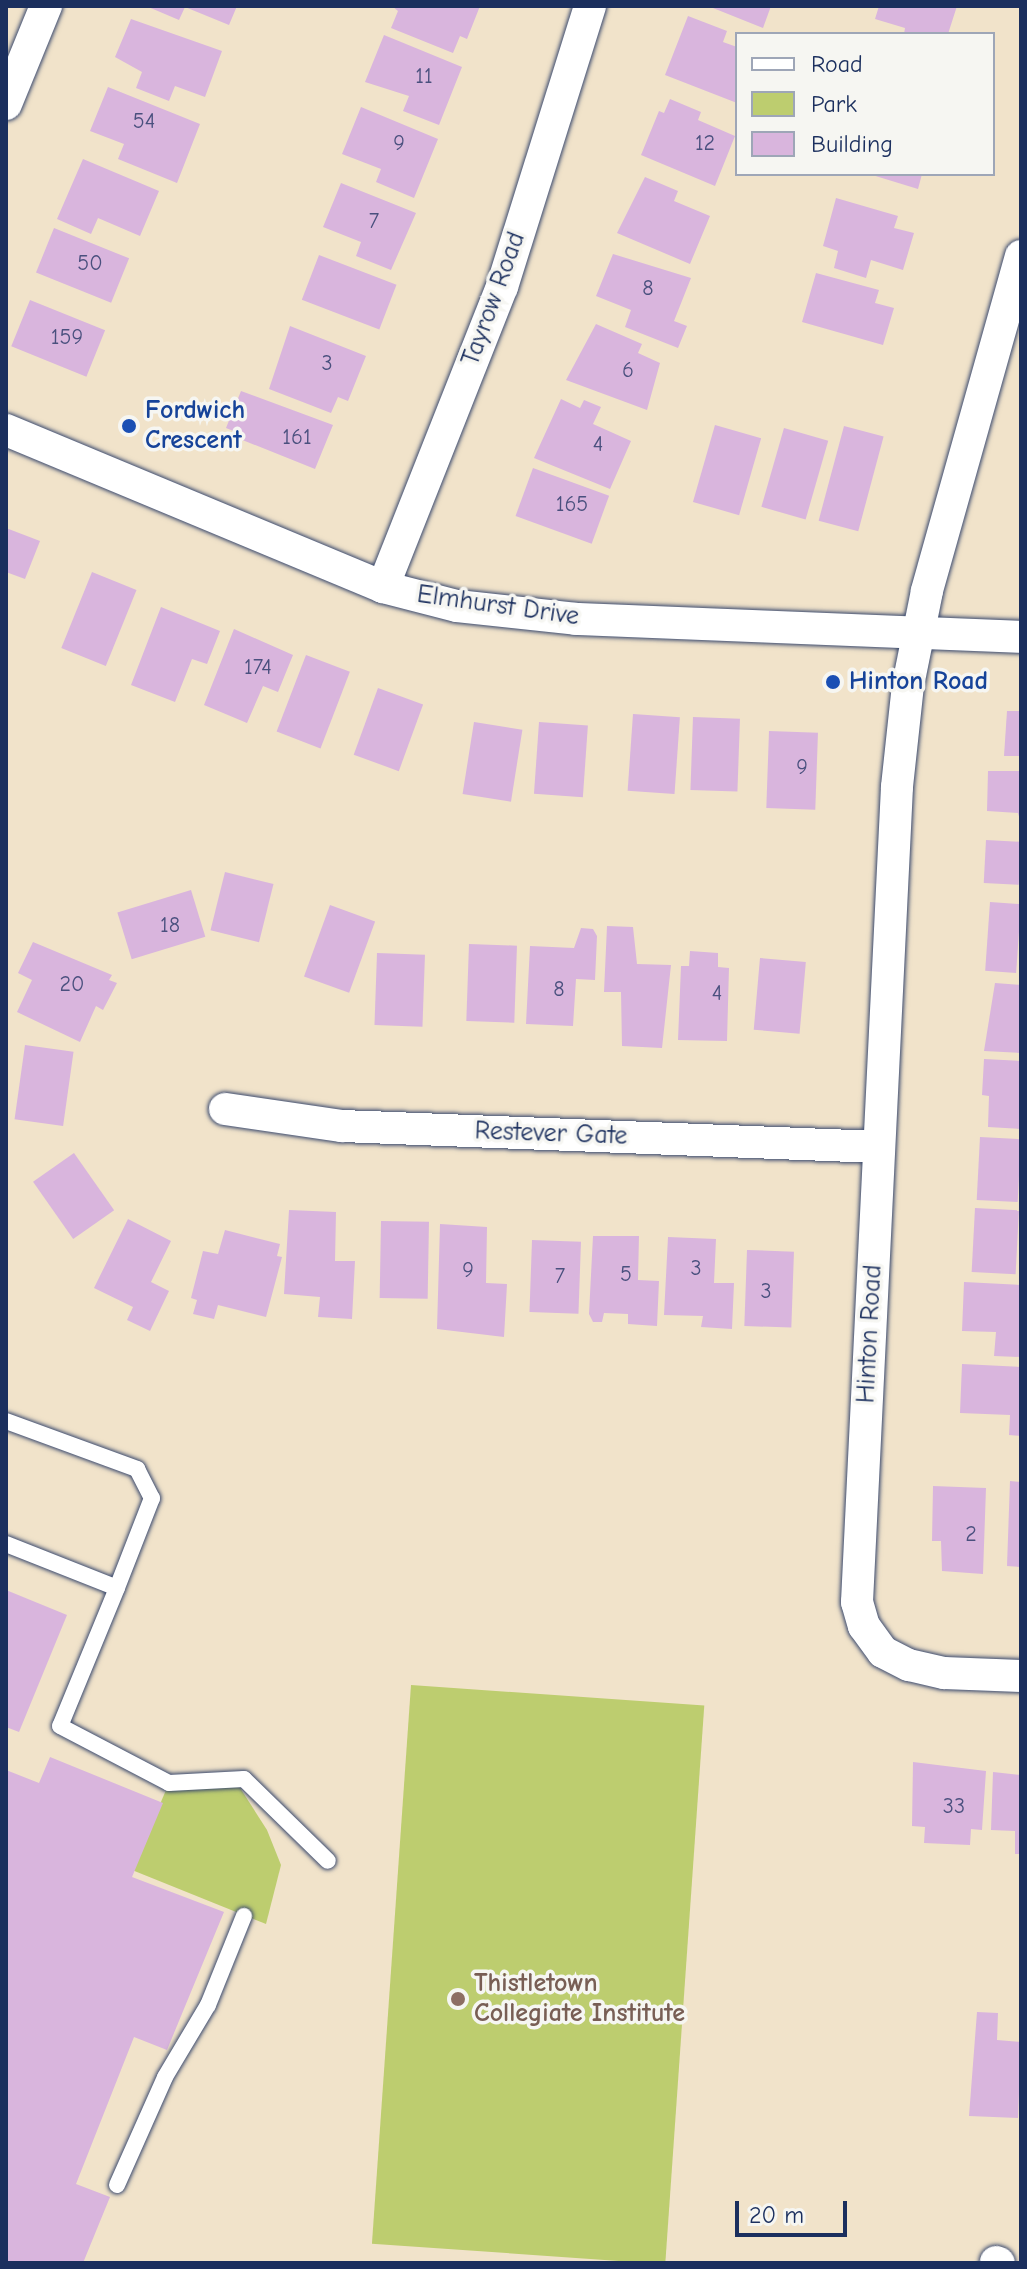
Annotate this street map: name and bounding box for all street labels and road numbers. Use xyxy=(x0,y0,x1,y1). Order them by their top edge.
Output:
street label: Tayrow Road xyxy=(455,228,533,370)
street label: Elmhurst Drive xyxy=(415,579,581,633)
street label: Restever Gate xyxy=(474,1116,628,1152)
street label: Hinton Road xyxy=(851,1264,889,1404)

